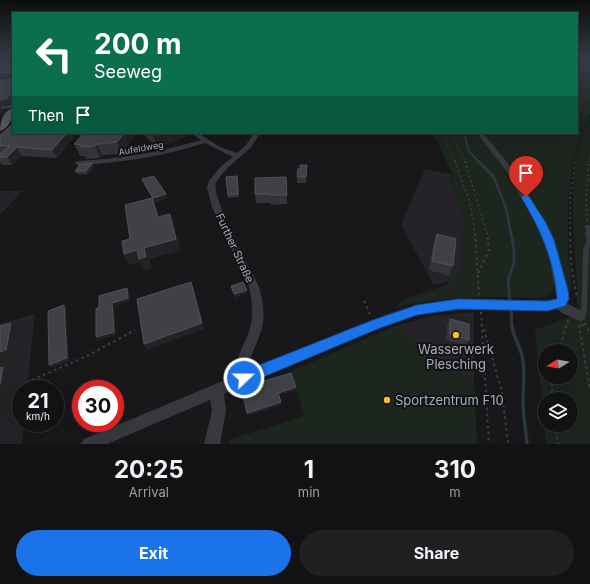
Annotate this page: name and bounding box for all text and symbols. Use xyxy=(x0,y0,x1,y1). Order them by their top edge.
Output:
text: 200 m xyxy=(94,27,182,61)
icon: left xyxy=(28,28,80,80)
text: Seeweg xyxy=(94,61,162,82)
icon: arrive xyxy=(72,104,94,126)
text: Then xyxy=(28,106,64,125)
street label: Aufeldweg xyxy=(118,139,164,157)
pin xyxy=(509,156,543,197)
icon: arrive xyxy=(515,162,537,184)
street label: Further Straße xyxy=(213,211,257,285)
marker: Wasserwerk Plesching xyxy=(451,330,461,340)
place label: Wasserwerk Plesching xyxy=(418,341,494,372)
north arrow xyxy=(538,344,578,384)
map controls xyxy=(538,344,578,432)
position arrow xyxy=(223,357,265,399)
speed limit sign: 30 xyxy=(72,380,124,432)
text: 21 xyxy=(27,389,49,413)
place label: Sportzentrum F10 xyxy=(395,392,504,408)
button: layers xyxy=(538,392,578,432)
marker: Sportzentrum F10 xyxy=(382,395,392,405)
text: km/h xyxy=(26,410,50,422)
text: 20:25 xyxy=(114,455,184,484)
text: 1 xyxy=(304,455,314,484)
text: 310 xyxy=(434,455,476,484)
text: Arrival xyxy=(129,484,169,500)
text: min xyxy=(298,484,320,500)
text: m xyxy=(449,484,461,500)
button: Exit xyxy=(16,530,291,576)
button: Share xyxy=(299,530,574,576)

